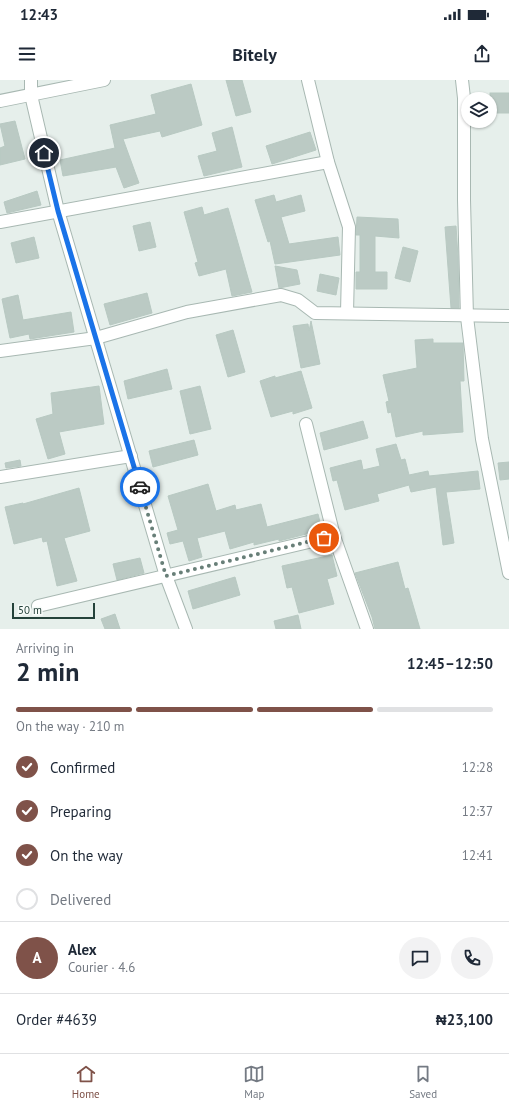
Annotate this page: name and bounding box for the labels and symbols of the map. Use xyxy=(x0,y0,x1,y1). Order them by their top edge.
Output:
pin xyxy=(27,136,61,170)
courier xyxy=(120,467,160,507)
pin xyxy=(307,521,341,555)
scale bar xyxy=(12,601,95,620)

